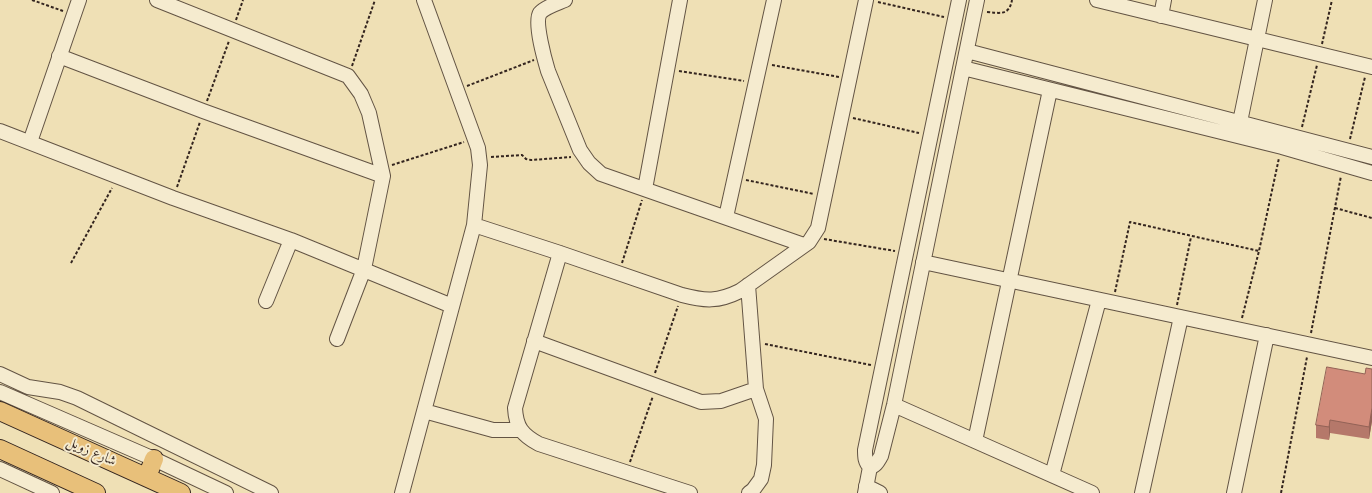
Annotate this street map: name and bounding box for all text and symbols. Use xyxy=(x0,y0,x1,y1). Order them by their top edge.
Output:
street label: شارع زويل xyxy=(64,434,118,470)

